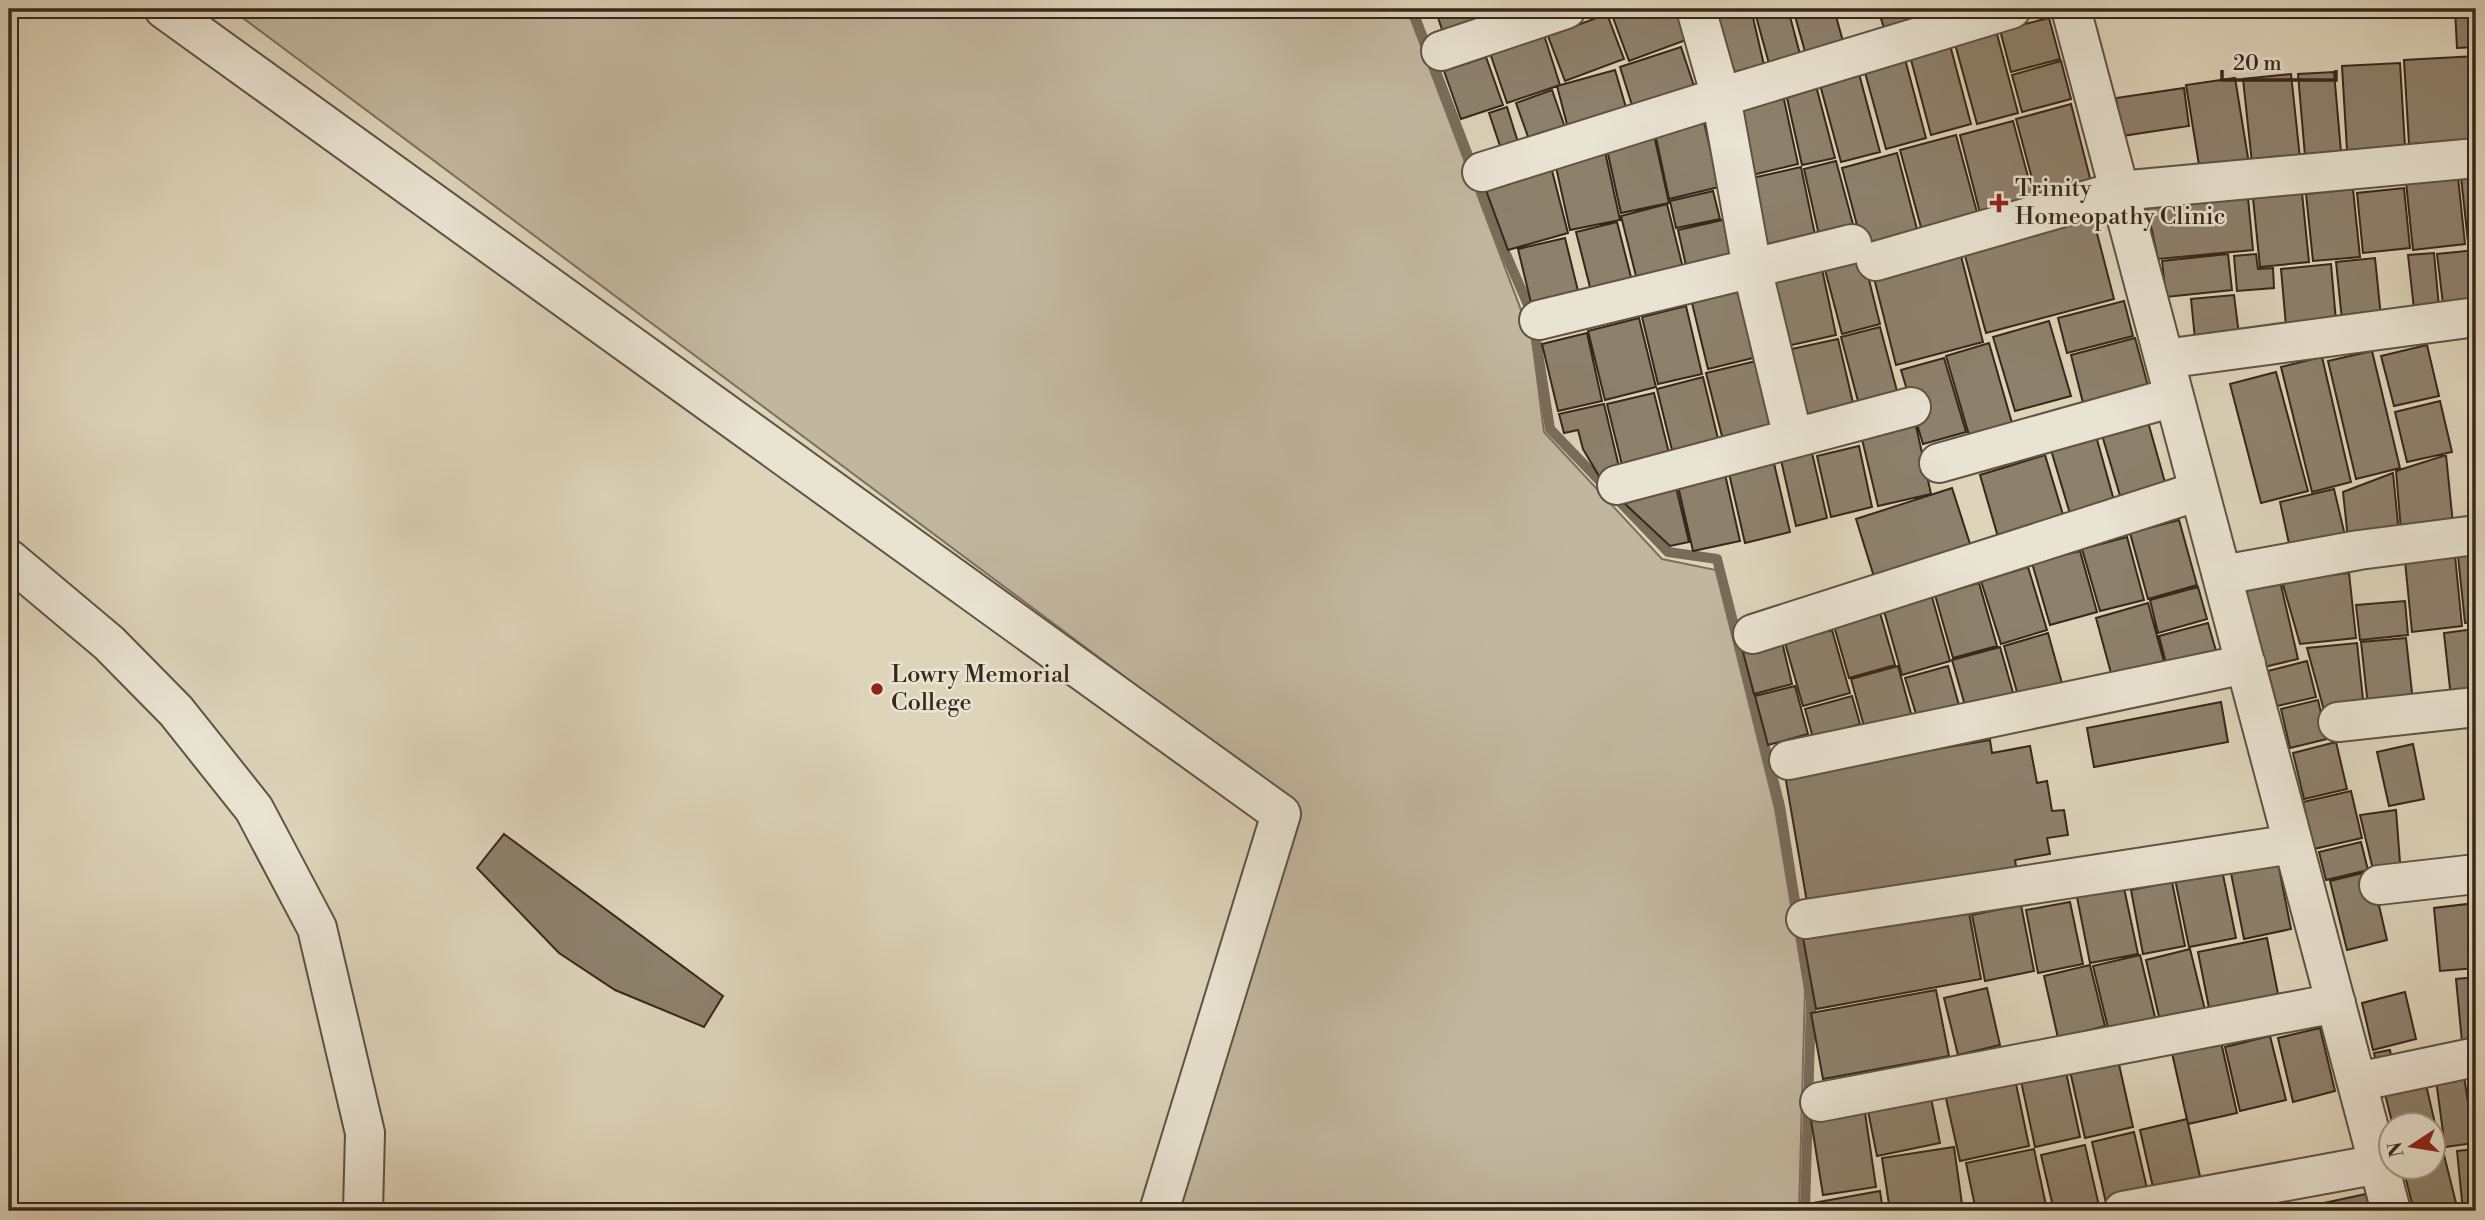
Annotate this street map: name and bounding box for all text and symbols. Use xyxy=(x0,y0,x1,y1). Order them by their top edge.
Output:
scale bar xyxy=(2222,38,2336,82)
text: 20 m xyxy=(2233,51,2282,77)
place label: Trinity Homeopathy Clinic xyxy=(2015,174,2226,232)
marker: Trinity Homeopathy Clinic xyxy=(1989,193,2009,213)
place label: Lowry Memorial College xyxy=(891,660,1070,718)
marker: Lowry Memorial College xyxy=(869,681,885,697)
north arrow xyxy=(2376,1112,2446,1182)
text: N xyxy=(2383,1139,2410,1159)

